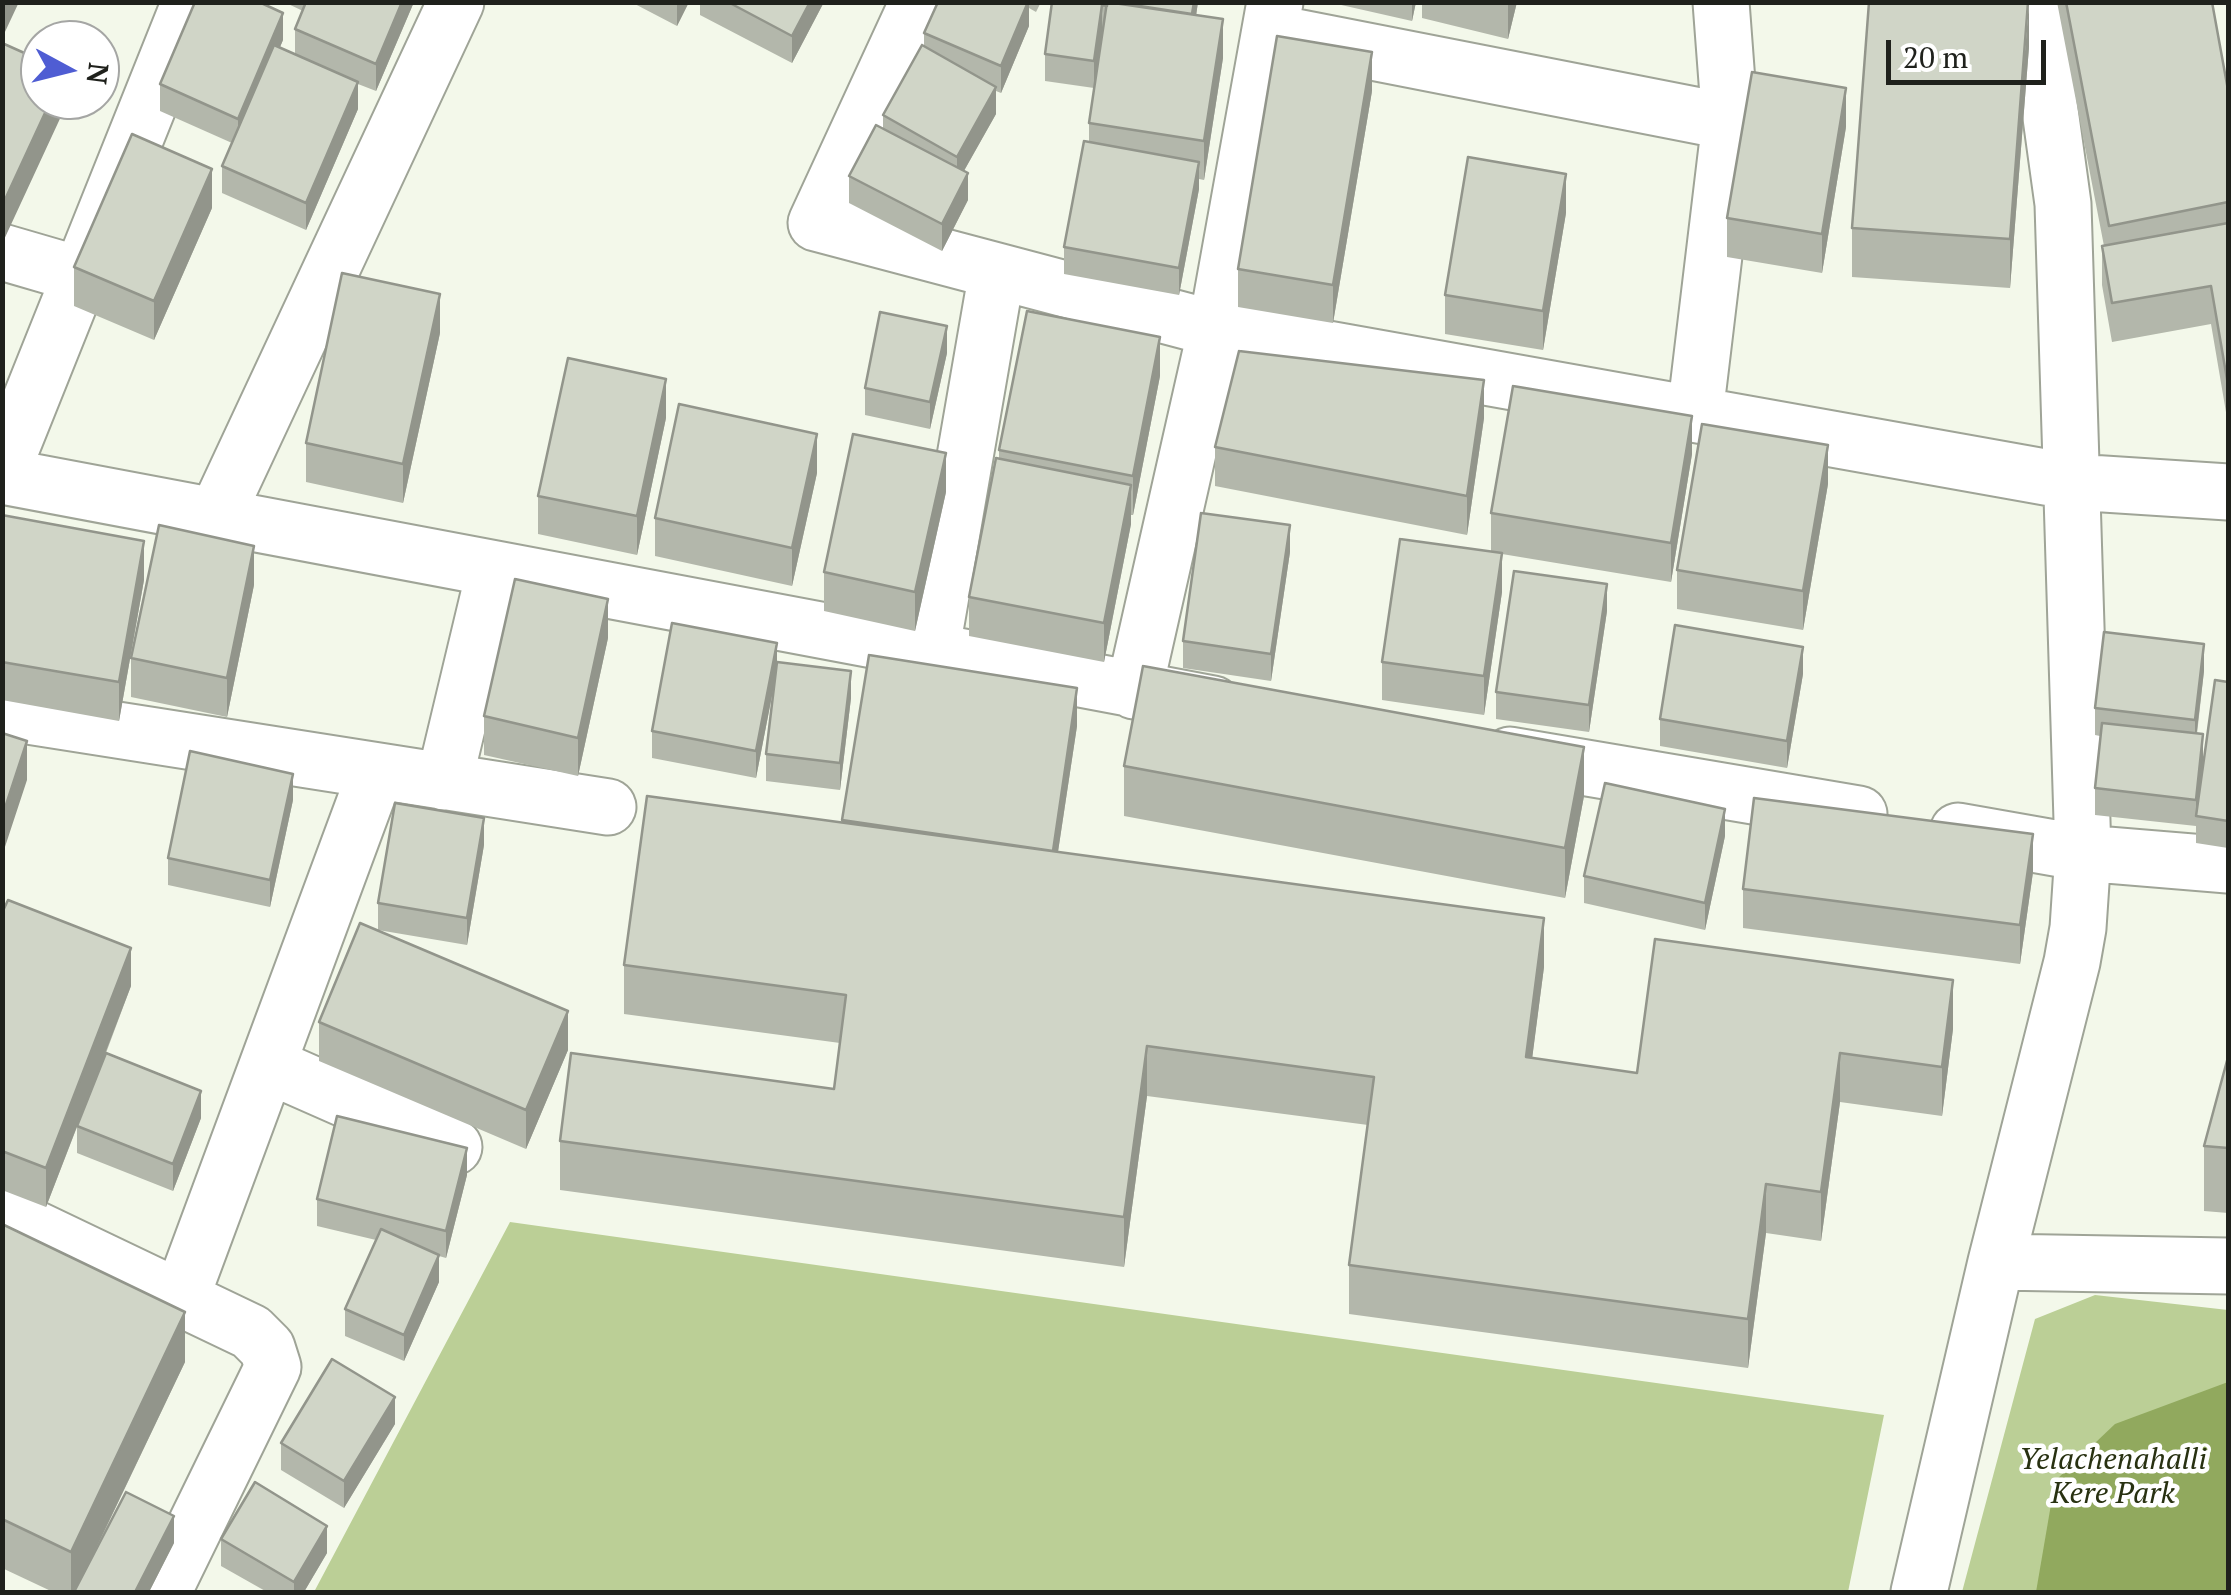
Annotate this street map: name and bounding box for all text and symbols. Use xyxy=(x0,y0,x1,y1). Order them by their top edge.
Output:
north arrow xyxy=(20,20,120,120)
scale bar xyxy=(1891,20,2051,82)
text: 20 m xyxy=(1903,37,1968,77)
text: N xyxy=(79,61,118,86)
park label: Yelachenahalli Kere Park xyxy=(2019,1442,2207,1512)

